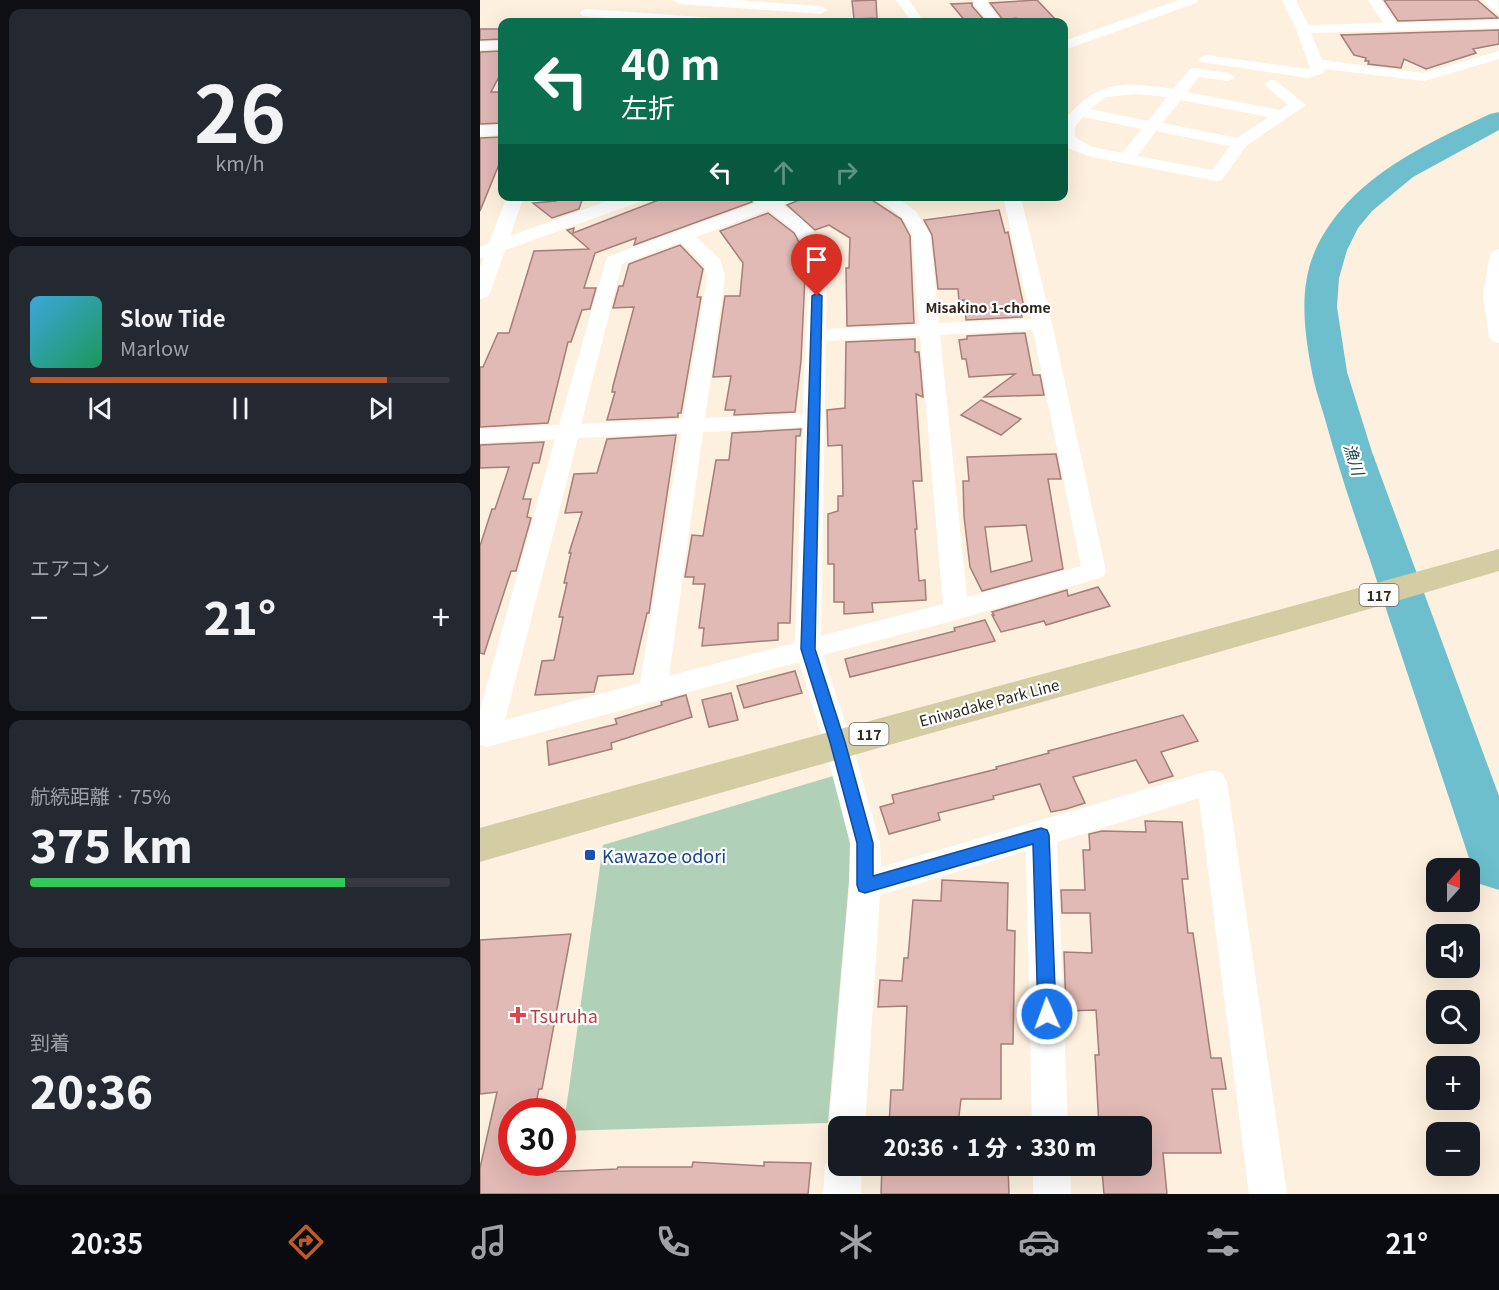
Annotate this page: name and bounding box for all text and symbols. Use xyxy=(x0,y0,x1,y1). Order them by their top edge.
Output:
text: 40 m xyxy=(621,31,721,92)
icon: left xyxy=(522,42,600,120)
text: 26 xyxy=(194,53,286,165)
text: 左折 xyxy=(621,87,675,126)
text: km/h xyxy=(215,148,265,177)
icon: left xyxy=(704,156,737,189)
icon: ahead xyxy=(767,156,800,189)
icon: right xyxy=(830,156,863,189)
pin xyxy=(791,234,842,296)
icon: arrive xyxy=(800,243,833,276)
district label: Misakino 1-chome xyxy=(925,297,1051,317)
text: Slow Tide xyxy=(120,301,226,333)
text: Marlow xyxy=(120,333,189,362)
icon: previous xyxy=(84,392,117,425)
icon: pause xyxy=(224,392,257,425)
icon: next xyxy=(364,392,397,425)
water label: 漁川 xyxy=(1339,440,1372,480)
text: エアコン xyxy=(30,553,110,582)
text: 21° xyxy=(204,583,276,648)
road number: 117 xyxy=(1360,584,1398,606)
text: − xyxy=(30,592,48,640)
text: + xyxy=(432,592,450,640)
street label: Eniwadake Park Line xyxy=(917,673,1061,731)
road number: 117 xyxy=(850,723,888,745)
text: 航続距離 · 75% xyxy=(30,781,171,810)
text: 375 km xyxy=(30,811,193,876)
place label: Kawazoe odori xyxy=(602,842,726,868)
marker: Kawazoe odori xyxy=(583,848,597,862)
north arrow xyxy=(1426,858,1480,912)
map controls xyxy=(1426,858,1480,1176)
button: sound xyxy=(1426,924,1480,978)
position arrow xyxy=(1015,982,1079,1046)
button: search xyxy=(1426,990,1480,1044)
place label: Tsuruha xyxy=(530,1002,598,1028)
marker: Tsuruha xyxy=(511,1008,525,1022)
text: 到着 xyxy=(30,1027,70,1056)
button: + xyxy=(1426,1056,1480,1110)
text: 20:36 xyxy=(30,1057,153,1122)
speed limit sign: 30 xyxy=(498,1098,576,1176)
button: − xyxy=(1426,1122,1480,1176)
text: 20:36 · 1 分 · 330 m xyxy=(884,1130,1096,1162)
icon: directions xyxy=(285,1221,327,1263)
icon: music xyxy=(468,1221,510,1263)
icon: phone xyxy=(652,1221,694,1263)
icon: climate xyxy=(835,1221,877,1263)
icon: car xyxy=(1018,1221,1060,1263)
icon: filters xyxy=(1202,1221,1244,1263)
text: 20:35 xyxy=(71,1223,143,1262)
text: 21° xyxy=(1385,1223,1428,1262)

